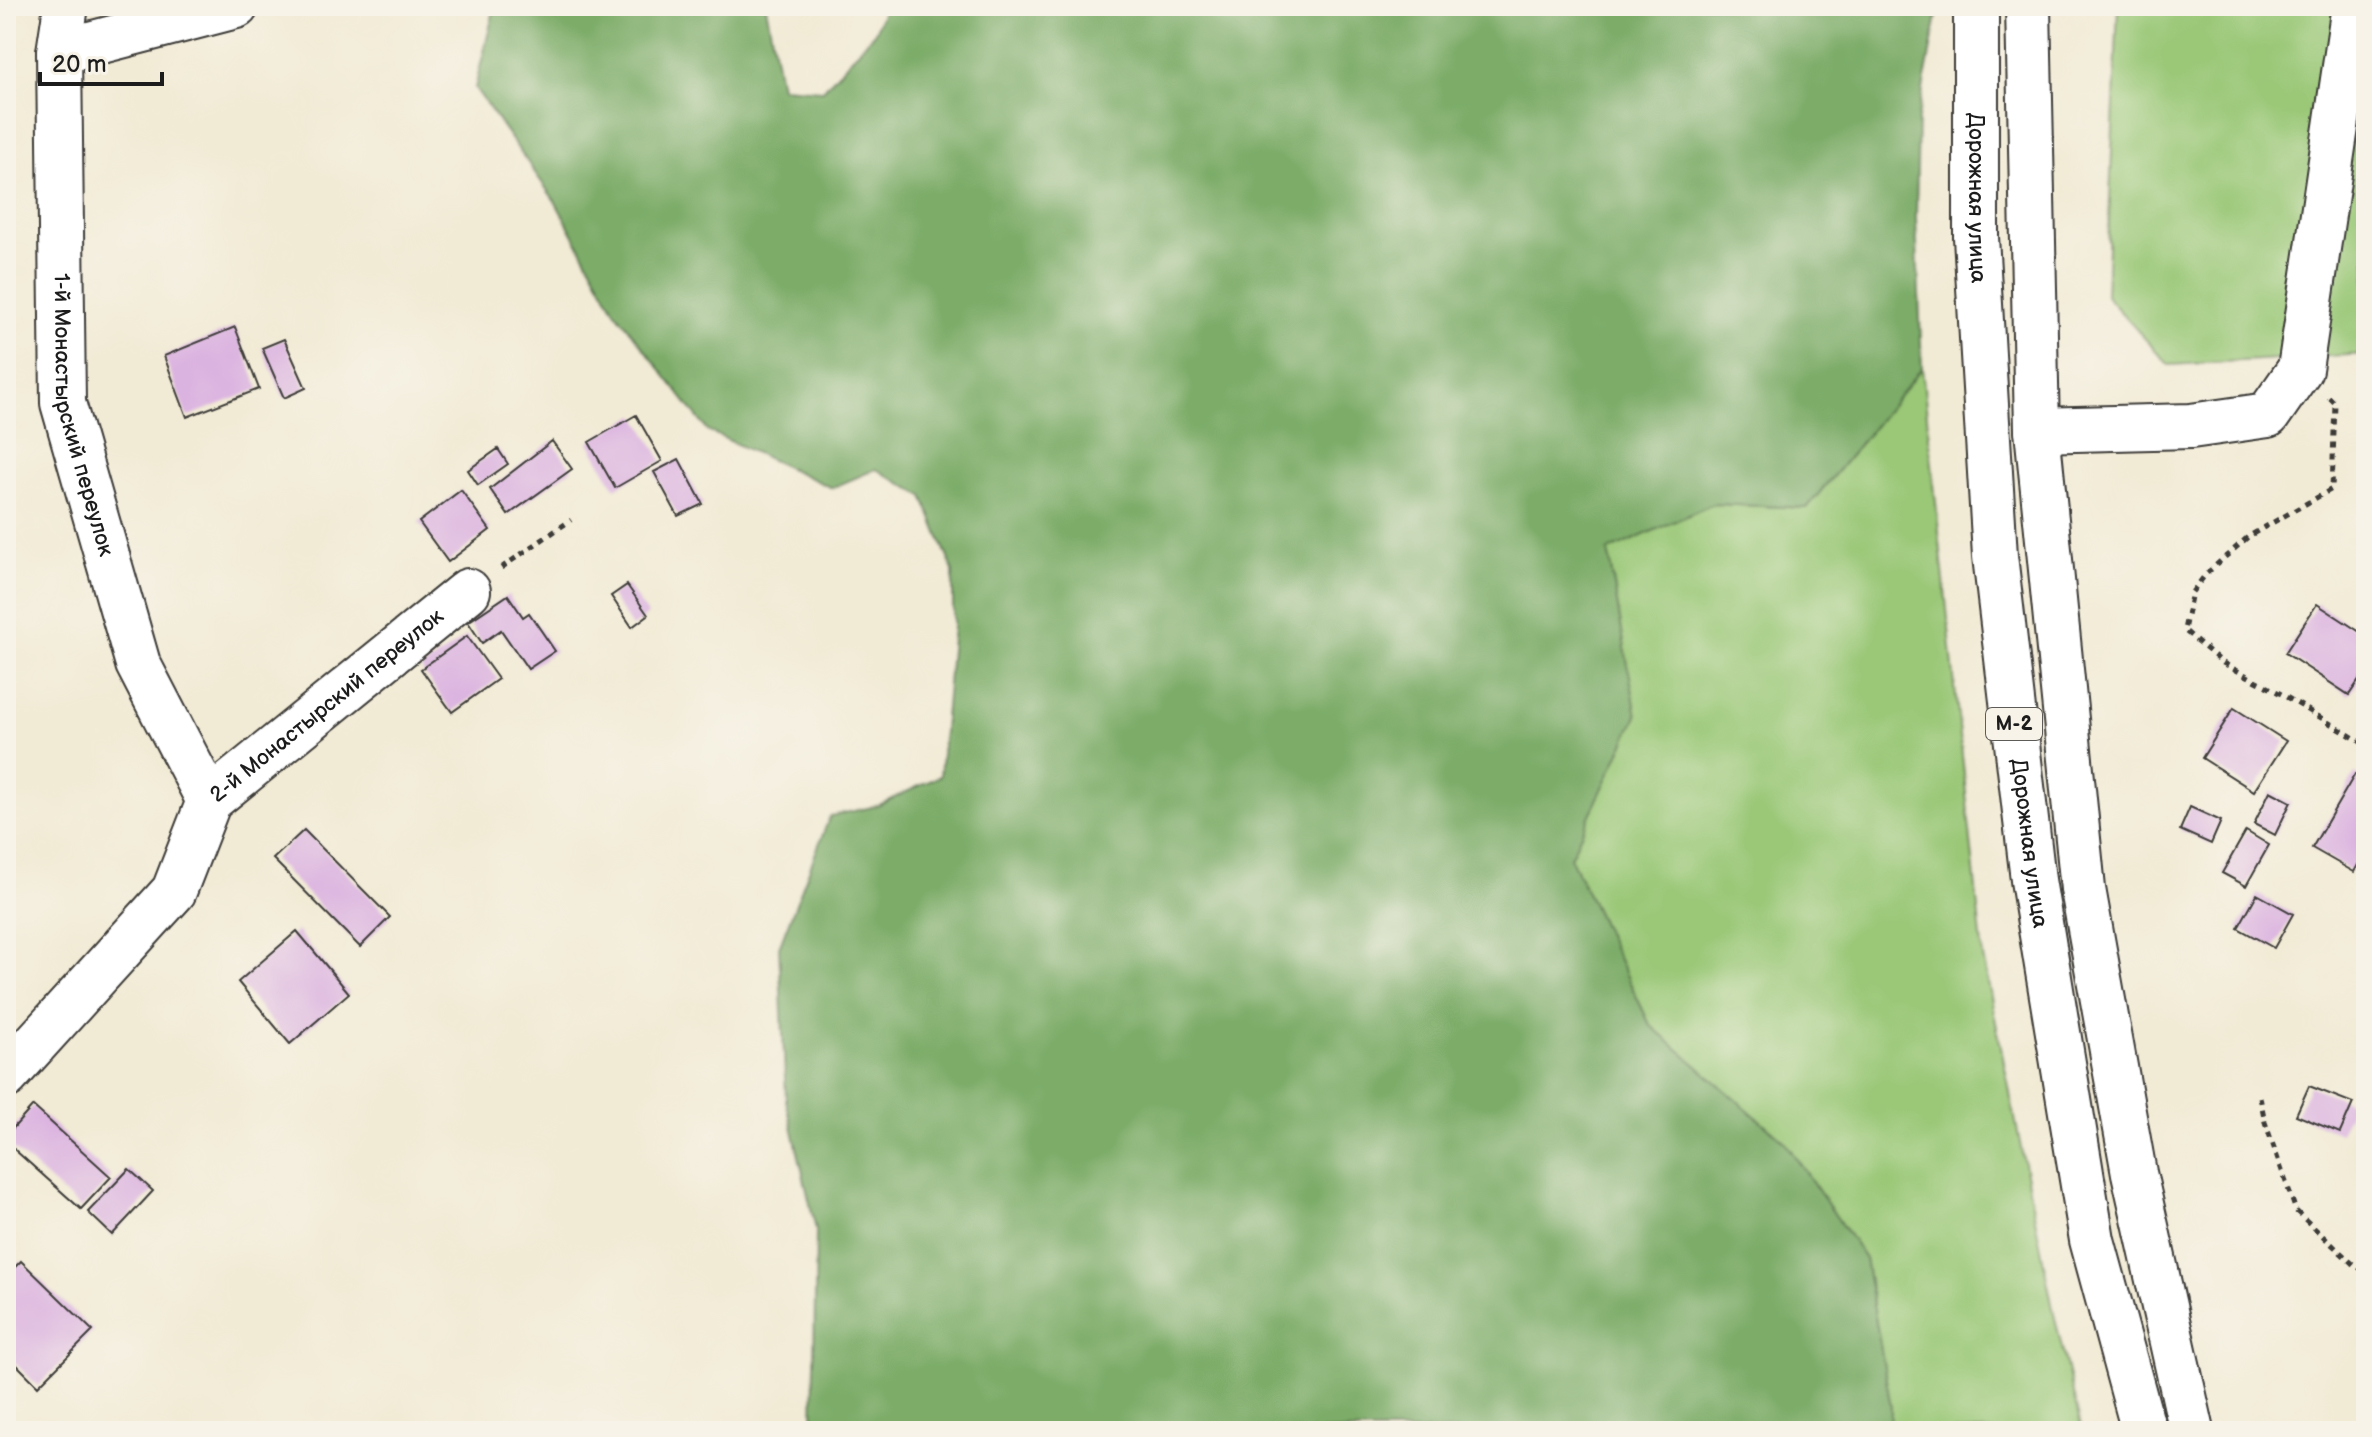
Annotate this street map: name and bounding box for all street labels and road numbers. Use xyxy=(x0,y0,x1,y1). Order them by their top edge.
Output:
street label: Дорожная улица xyxy=(1962,113,1992,284)
street label: 1-й Монастырский переулок xyxy=(48,273,120,560)
street label: 2-й Монастырский переулок xyxy=(204,603,449,808)
road number: М-2 xyxy=(1986,708,2042,740)
street label: Дорожная улица xyxy=(2005,757,2054,930)

